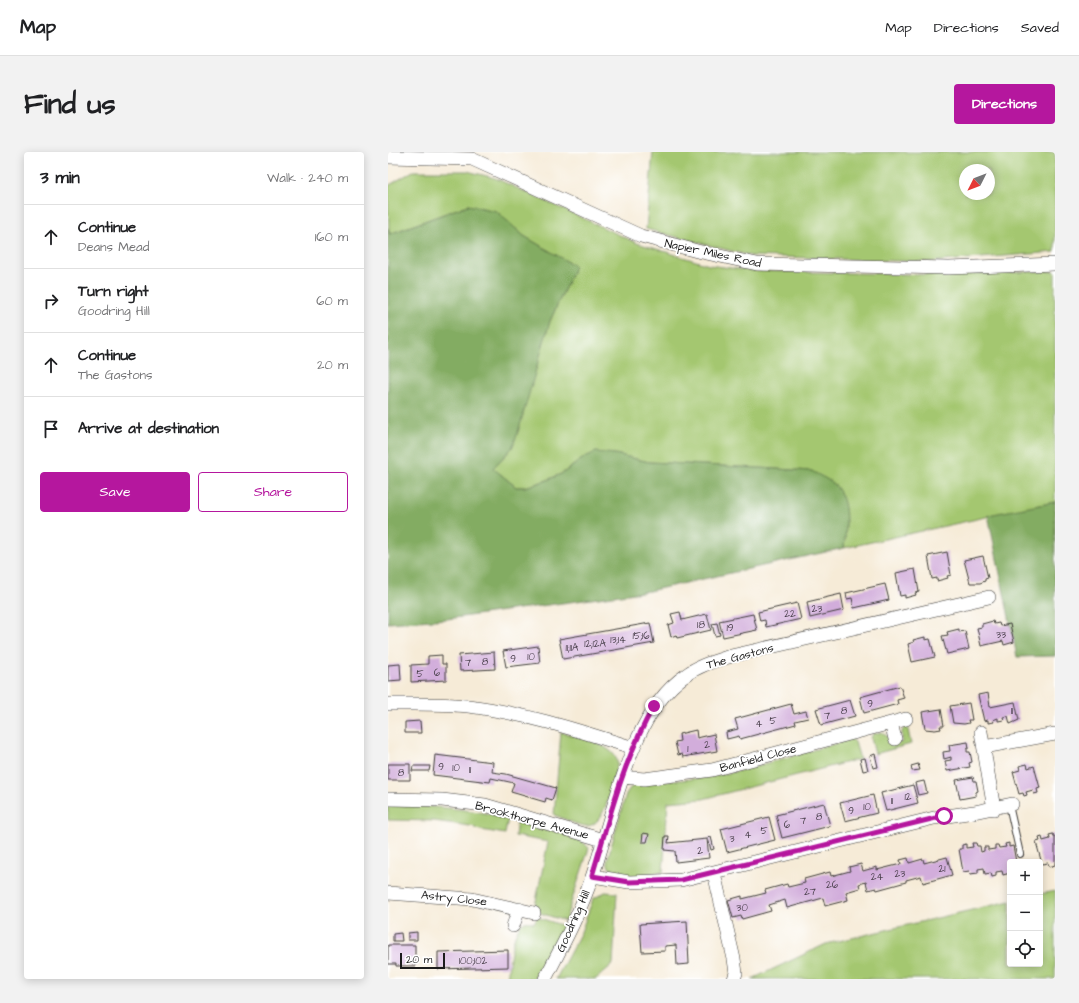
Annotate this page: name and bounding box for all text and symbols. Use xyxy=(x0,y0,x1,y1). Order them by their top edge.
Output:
text: Map xyxy=(20,14,56,41)
text: Map xyxy=(885,18,912,38)
text: Directions xyxy=(934,18,999,38)
text: Saved xyxy=(1021,18,1059,38)
button: Directions xyxy=(954,84,1055,124)
text: Find us xyxy=(24,85,115,124)
north arrow xyxy=(959,164,995,200)
text: 3 min xyxy=(40,166,80,190)
text: Walk · 240 m xyxy=(267,169,348,187)
text: Continue xyxy=(78,217,136,238)
icon: ahead xyxy=(40,226,62,248)
text: 160 m xyxy=(315,228,348,246)
street label: Napier Miles Road xyxy=(663,235,763,272)
text: Deans Mead xyxy=(78,238,149,256)
text: Turn right xyxy=(78,281,149,302)
icon: right xyxy=(40,290,62,312)
text: 60 m xyxy=(316,292,348,310)
text: Goodring Hill xyxy=(78,302,150,320)
text: Continue xyxy=(78,345,136,366)
icon: ahead xyxy=(40,354,62,376)
text: 20 m xyxy=(317,356,348,374)
text: The Gastons xyxy=(78,366,153,384)
icon: arrive xyxy=(40,418,62,440)
text: Arrive at destination xyxy=(78,418,219,439)
button: Save xyxy=(40,472,190,512)
button: Share xyxy=(198,472,348,512)
house number: 23 xyxy=(812,602,822,616)
house number: 22 xyxy=(784,607,796,621)
house number: 18 xyxy=(697,618,705,632)
house number: 19 xyxy=(727,621,734,635)
house number: 33 xyxy=(996,628,1006,642)
house number: 15;16 xyxy=(632,629,650,643)
house number: 13;14 xyxy=(610,633,626,647)
house number: 12;12A xyxy=(584,637,606,651)
street label: The Gastons xyxy=(705,639,776,674)
house number: 11;11A xyxy=(566,641,579,655)
house number: 10 xyxy=(527,650,535,664)
house number: 9 xyxy=(510,652,516,666)
house number: 8 xyxy=(482,655,489,669)
house number: 7 xyxy=(465,656,471,670)
house number: 6 xyxy=(434,666,441,680)
house number: 5 xyxy=(416,667,424,681)
route end xyxy=(645,697,663,715)
house number: 9 xyxy=(867,697,873,711)
house number: 8 xyxy=(841,704,848,718)
house number: 11 xyxy=(1011,704,1014,718)
house number: 7 xyxy=(824,709,830,723)
house number: 5 xyxy=(769,714,777,728)
house number: 4 xyxy=(756,717,763,731)
house number: 2 xyxy=(704,738,710,752)
street label: Banfield Close xyxy=(718,740,799,777)
house number: 1 xyxy=(687,742,689,756)
house number: 9 xyxy=(438,760,444,774)
house number: 10 xyxy=(452,761,460,775)
house number: 11 xyxy=(469,763,472,777)
house number: 8 xyxy=(398,766,405,780)
house number: 12 xyxy=(904,790,912,804)
house number: 11 xyxy=(891,794,894,808)
street label: Brookthorpe Avenue xyxy=(473,797,591,844)
house number: 10 xyxy=(863,800,871,814)
house number: 9 xyxy=(848,804,854,818)
route start xyxy=(935,807,953,825)
house number: 8 xyxy=(816,810,823,824)
house number: 7 xyxy=(800,814,806,828)
house number: 6 xyxy=(784,818,791,832)
house number: 5 xyxy=(760,824,768,838)
house number: 4 xyxy=(745,828,752,842)
house number: 3 xyxy=(729,832,735,846)
house number: 2 xyxy=(697,844,703,858)
map controls xyxy=(1007,859,1043,967)
button: + xyxy=(1007,859,1043,895)
house number: 21 xyxy=(938,862,946,876)
house number: 23 xyxy=(895,867,905,881)
house number: 24 xyxy=(871,870,883,884)
house number: 26 xyxy=(826,878,839,892)
house number: 27 xyxy=(804,885,816,899)
street label: Astry Close xyxy=(420,887,488,911)
street label: Goodring Hill xyxy=(552,887,596,955)
button: − xyxy=(1007,895,1043,931)
house number: 30 xyxy=(736,901,748,915)
button: locate xyxy=(1007,931,1043,967)
scale bar xyxy=(400,951,445,970)
text: 20 m xyxy=(406,952,432,967)
house number: 100;102 xyxy=(459,954,487,968)

